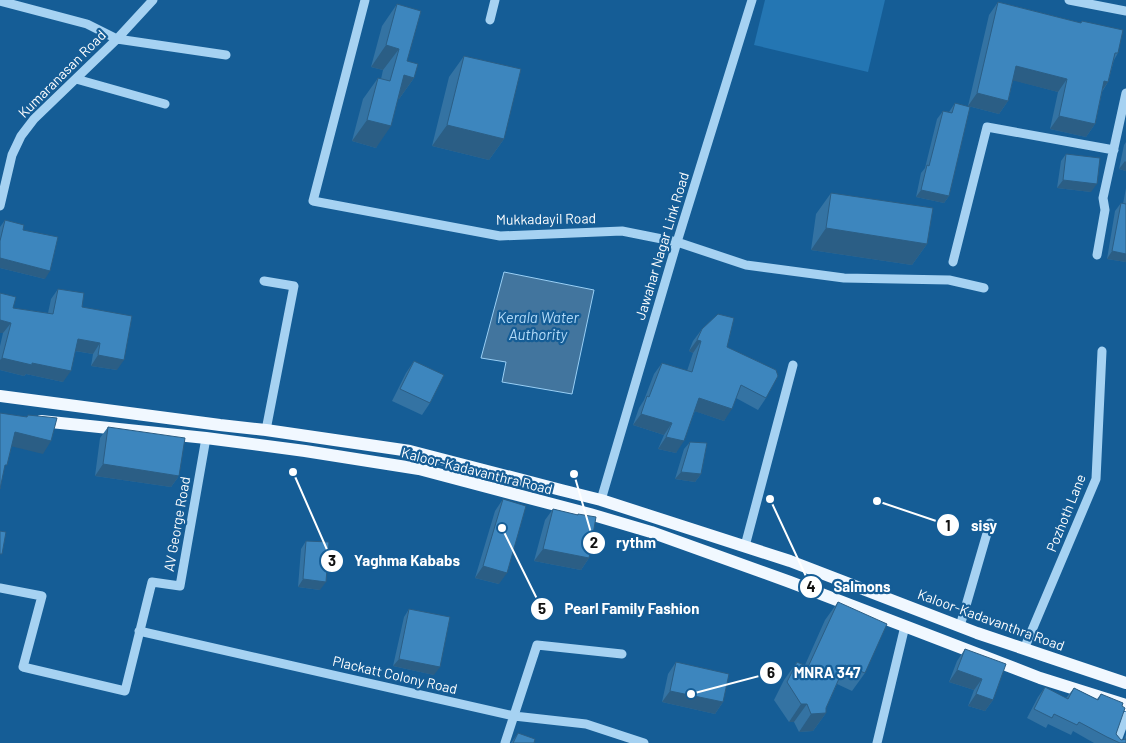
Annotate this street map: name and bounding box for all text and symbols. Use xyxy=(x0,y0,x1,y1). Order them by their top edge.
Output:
street label: Kumaranasan Road xyxy=(14,26,109,121)
street label: Jawahar Nagar Link Road xyxy=(631,170,692,322)
street label: Mukkadayil Road xyxy=(496,209,596,228)
water label: Kerala Water Authority xyxy=(497,308,580,343)
street label: Kaloor-Kadavanthra Road xyxy=(400,444,554,498)
street label: Pozhoth Lane xyxy=(1042,471,1089,554)
street label: AV George Road xyxy=(160,475,193,573)
callout: sisy xyxy=(936,510,1007,540)
text: 1 xyxy=(945,516,951,534)
text: sisy xyxy=(971,516,997,534)
callout: rythm xyxy=(581,528,666,558)
text: 2 xyxy=(590,533,598,551)
text: rythm xyxy=(616,533,656,551)
callout: Yaghma Kababs xyxy=(319,546,470,576)
text: 3 xyxy=(328,551,336,569)
text: Yaghma Kababs xyxy=(354,551,460,569)
callout: Salmons xyxy=(799,572,901,602)
text: 4 xyxy=(806,577,816,595)
text: Salmons xyxy=(834,577,891,595)
street label: Kaloor-Kadavanthra Road xyxy=(915,585,1067,654)
callout: Pearl Family Fashion xyxy=(529,594,709,624)
text: 5 xyxy=(538,599,546,617)
text: Pearl Family Fashion xyxy=(565,599,699,617)
street label: Plackatt Colony Road xyxy=(331,652,459,697)
callout: MNRA 347 xyxy=(759,658,871,688)
text: 6 xyxy=(767,663,775,681)
text: MNRA 347 xyxy=(794,663,861,681)

